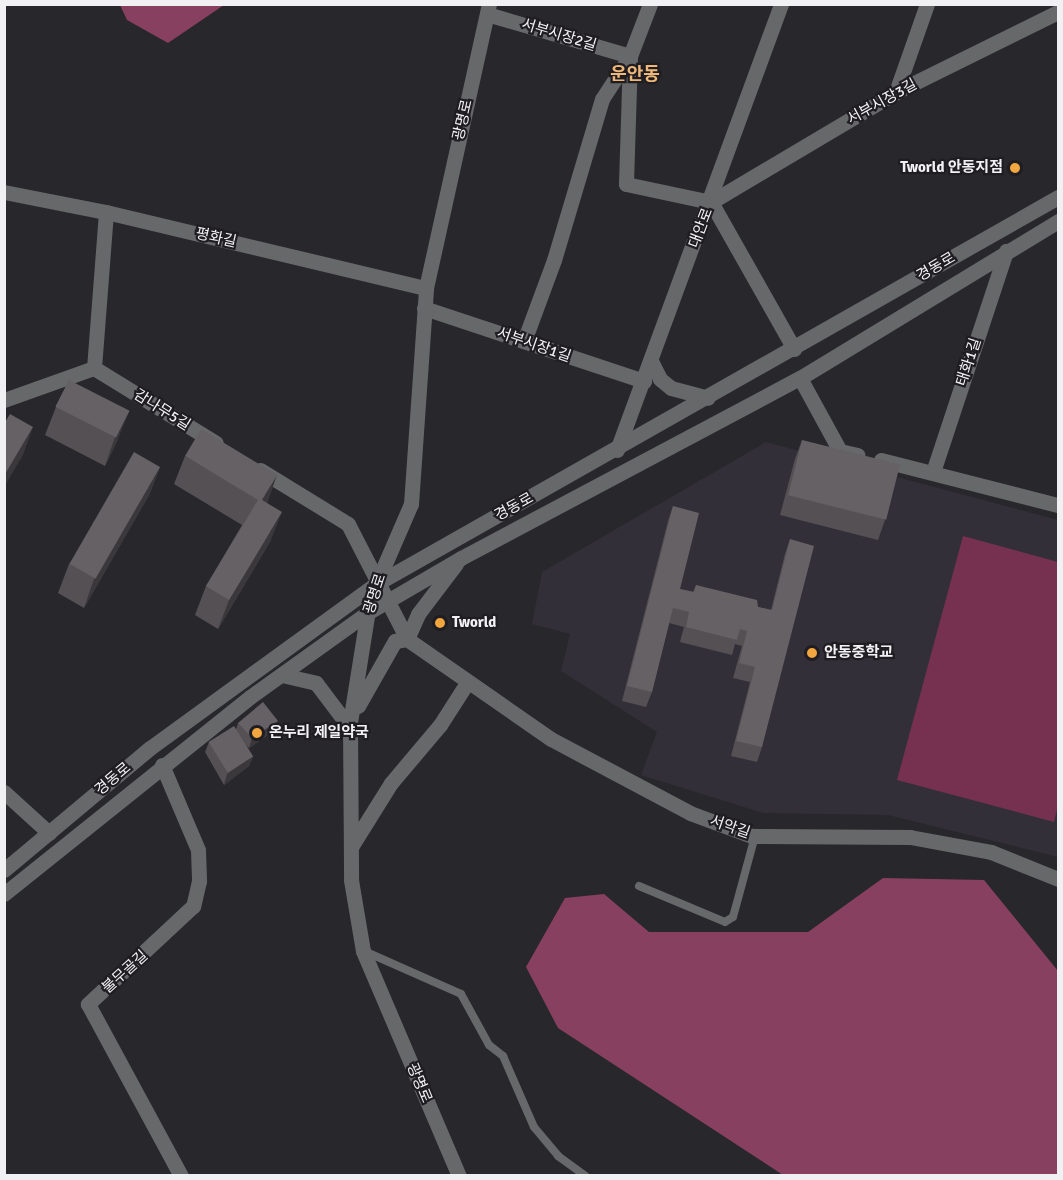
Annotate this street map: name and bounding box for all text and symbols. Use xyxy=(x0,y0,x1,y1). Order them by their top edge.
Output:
street label: 서부시장2길 xyxy=(520,15,598,55)
district label: 운안동 xyxy=(610,63,660,85)
street label: 서부시장3길 xyxy=(844,75,920,129)
street label: 광명로 xyxy=(450,98,476,142)
place label: Tworld 안동지점 xyxy=(900,159,1003,177)
marker: Tworld 안동지점 xyxy=(1008,161,1022,175)
street label: 대안로 xyxy=(685,205,717,251)
street label: 평화길 xyxy=(194,225,238,251)
street label: 경동로 xyxy=(914,249,958,285)
street label: 서부시장1길 xyxy=(495,324,573,366)
street label: 태화1길 xyxy=(953,336,985,388)
street label: 감나무5길 xyxy=(130,386,194,434)
street label: 경동로 xyxy=(492,489,536,525)
street label: 광명로 xyxy=(360,572,390,616)
place label: Tworld xyxy=(452,614,496,632)
marker: Tworld xyxy=(433,616,447,630)
place label: 안동중학교 xyxy=(824,644,893,662)
marker: 안동중학교 xyxy=(805,646,819,660)
place label: 온누리 제일약국 xyxy=(269,724,369,742)
marker: 온누리 제일약국 xyxy=(250,726,264,740)
street label: 경동로 xyxy=(91,759,135,799)
street label: 서악길 xyxy=(707,812,753,842)
street label: 불무골길 xyxy=(98,947,152,997)
street label: 광명로 xyxy=(403,1060,435,1106)

